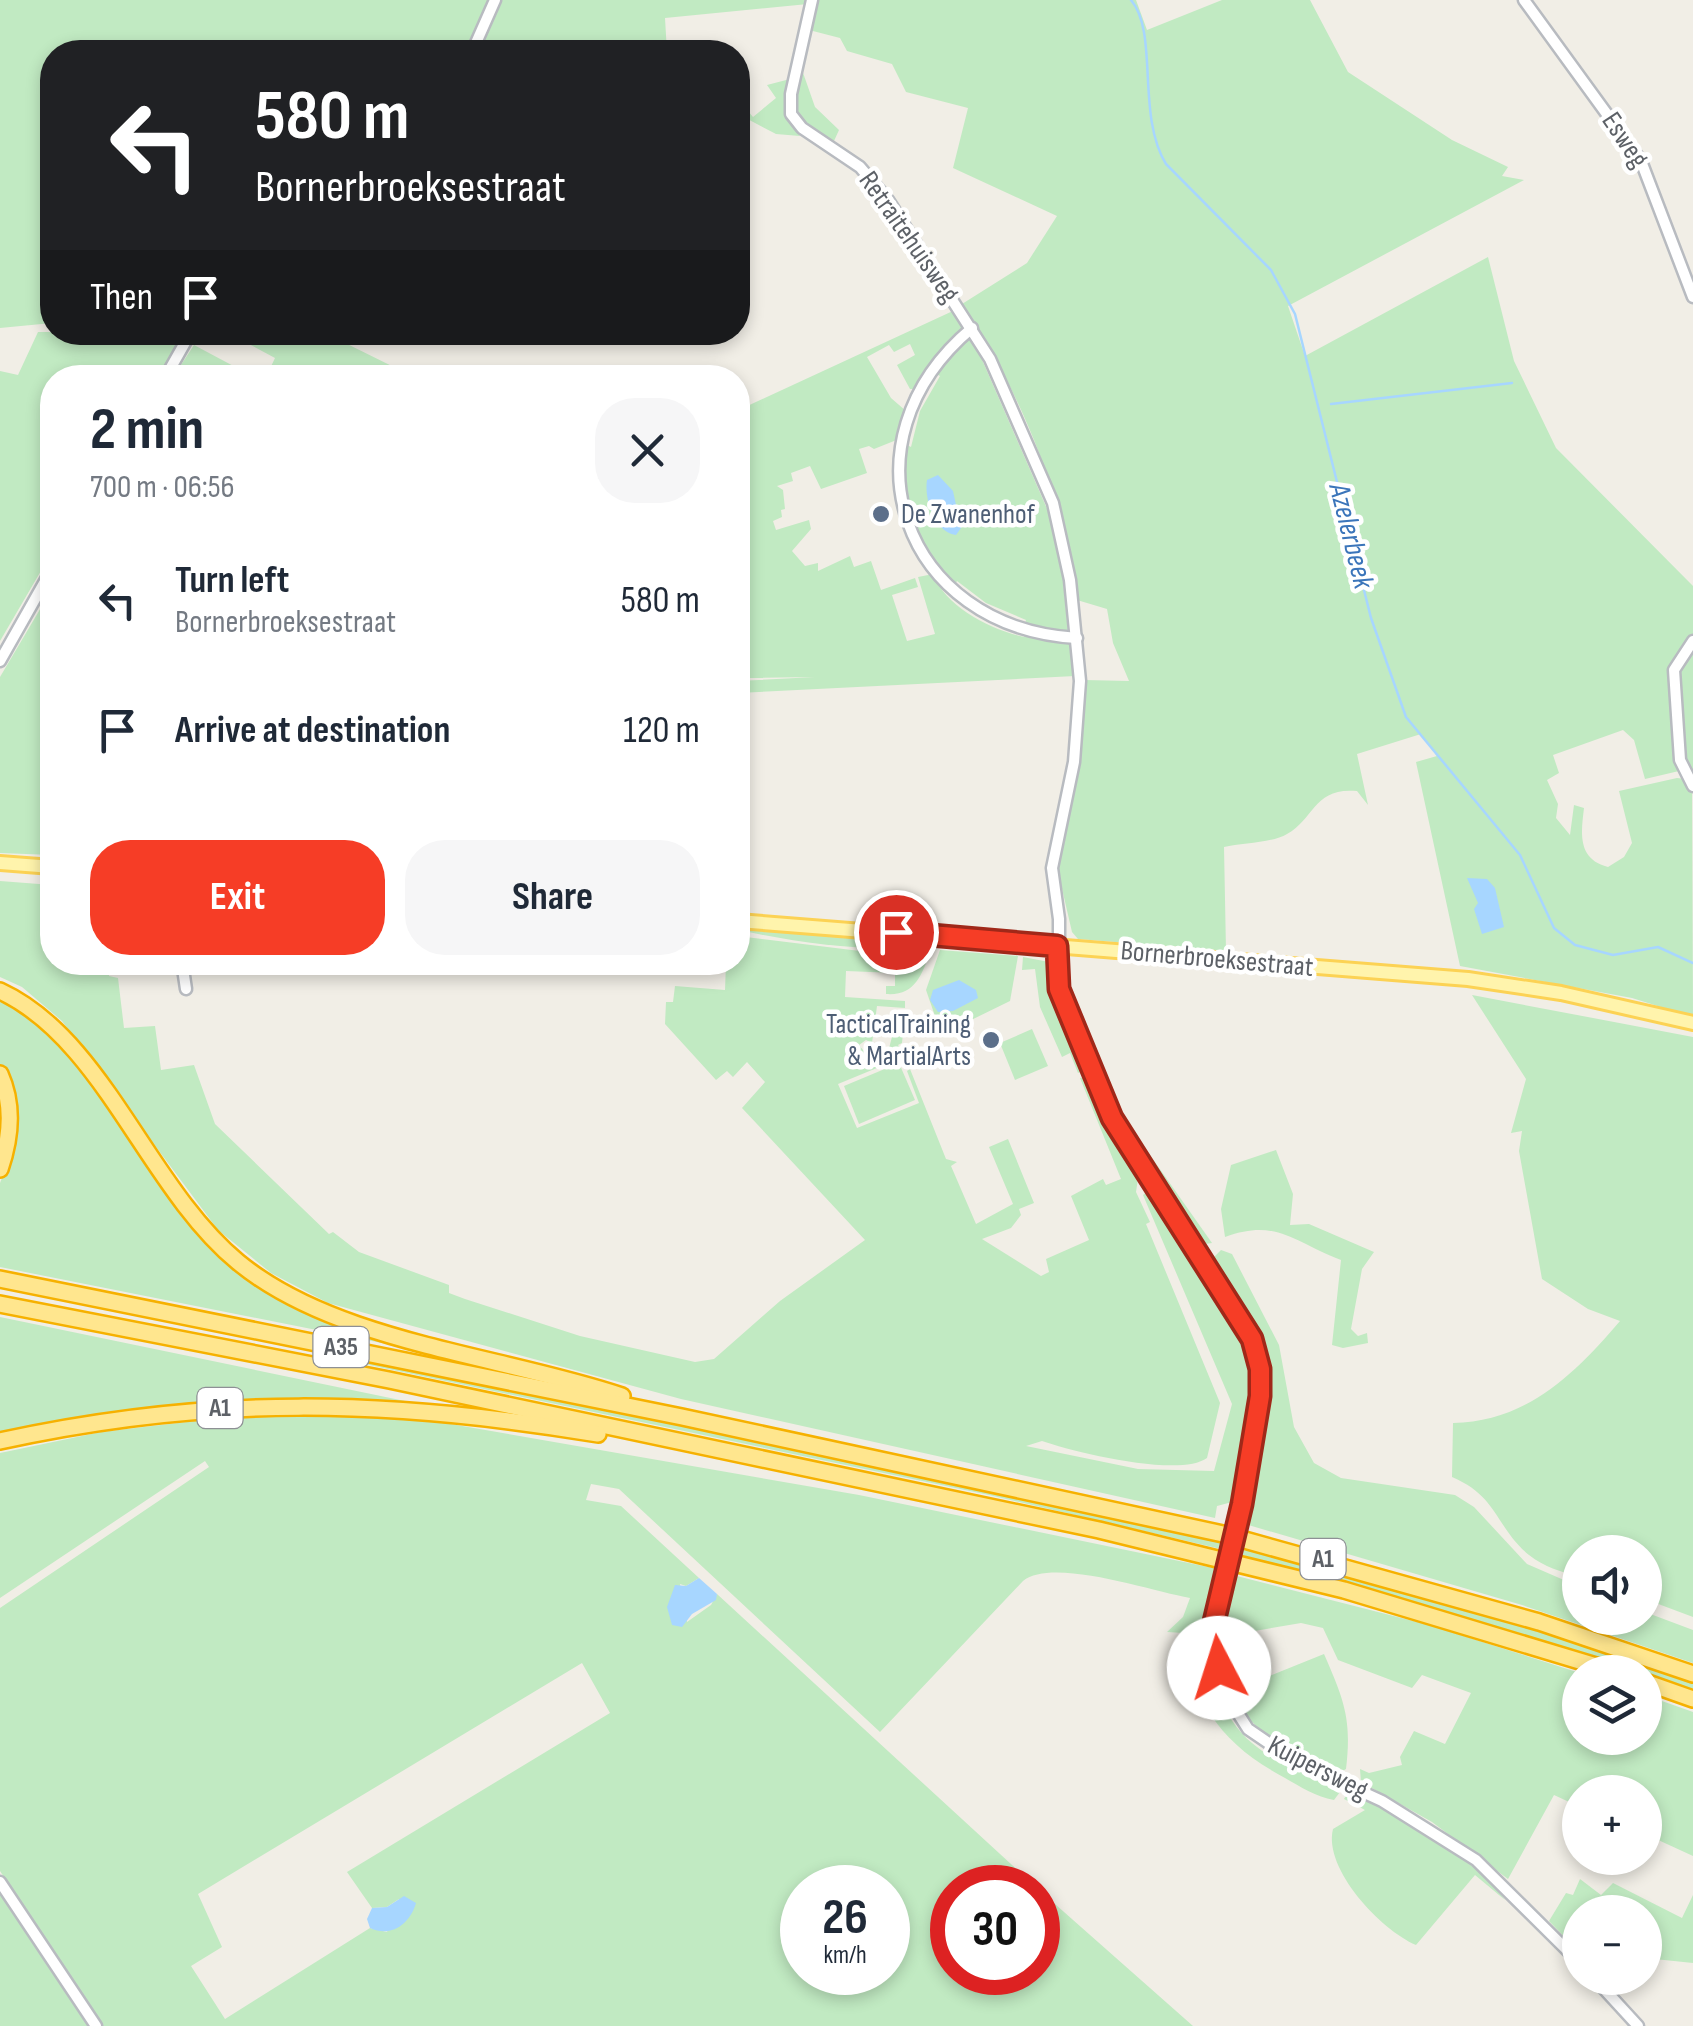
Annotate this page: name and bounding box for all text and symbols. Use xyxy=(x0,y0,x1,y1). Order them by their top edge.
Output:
text: 580 m xyxy=(255,75,409,159)
icon: left xyxy=(90,80,220,210)
street label: Esweg xyxy=(1595,106,1655,174)
text: Bornerbroeksestraat xyxy=(255,160,566,215)
street label: Retraitehuisweg xyxy=(852,165,966,309)
icon: arrive xyxy=(173,270,228,325)
text: Then xyxy=(90,275,153,320)
text: 2 min xyxy=(90,394,204,466)
button: close xyxy=(595,398,700,503)
text: 700 m · 06:56 xyxy=(90,468,235,507)
water label: Azelerbeek xyxy=(1320,479,1382,593)
place label: De Zwanenhof xyxy=(901,498,1036,531)
marker: De Zwanenhof xyxy=(870,503,892,525)
text: Turn left xyxy=(175,558,289,603)
icon: left xyxy=(90,573,145,628)
text: 580 m xyxy=(621,578,700,623)
text: Bornerbroeksestraat xyxy=(175,603,396,642)
icon: arrive xyxy=(90,703,145,758)
text: Arrive at destination xyxy=(175,708,450,753)
text: 120 m xyxy=(623,708,700,753)
button: Exit xyxy=(90,840,385,955)
button: Share xyxy=(405,840,700,955)
pin xyxy=(854,890,939,975)
icon: arrive xyxy=(869,905,924,960)
street label: Bornerbroeksestraat xyxy=(1119,934,1315,984)
place label: TacticalTraining & MartialArts xyxy=(826,1008,971,1073)
marker: TacticalTraining & MartialArts xyxy=(980,1029,1002,1051)
road number: A35 xyxy=(314,1327,368,1367)
road number: A1 xyxy=(198,1388,242,1428)
map controls xyxy=(1562,1535,1662,1995)
button: sound xyxy=(1562,1535,1662,1635)
road number: A1 xyxy=(1300,1539,1346,1579)
position arrow xyxy=(1167,1616,1271,1720)
button: layers xyxy=(1562,1655,1662,1755)
street label: Kuipersweg xyxy=(1262,1729,1374,1807)
button: + xyxy=(1562,1775,1662,1875)
speed limit sign: 30 xyxy=(930,1865,1060,1995)
text: 26 xyxy=(822,1888,868,1948)
button: − xyxy=(1562,1895,1662,1995)
text: km/h xyxy=(823,1940,867,1971)

